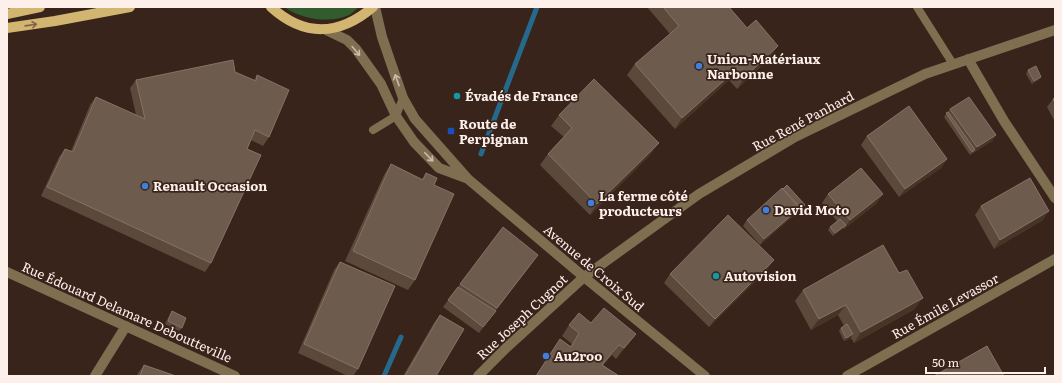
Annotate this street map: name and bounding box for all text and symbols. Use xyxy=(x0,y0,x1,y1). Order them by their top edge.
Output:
one-way arrow xyxy=(24,21,37,29)
one-way arrow xyxy=(352,45,361,56)
place label: Union-Matériaux Narbonne xyxy=(707,49,820,83)
marker: Union-Matériaux Narbonne xyxy=(694,61,704,71)
one-way arrow xyxy=(392,74,400,86)
place label: Évadés de France xyxy=(465,86,578,105)
street label: Rue René Panhard xyxy=(749,86,857,155)
marker: Évadés de France xyxy=(452,91,462,101)
place label: Route de Perpignan xyxy=(459,114,528,148)
marker: Route de Perpignan xyxy=(446,126,456,136)
one-way arrow xyxy=(424,152,434,162)
place label: Renault Occasion xyxy=(153,176,267,195)
marker: Renault Occasion xyxy=(140,181,150,191)
place label: La ferme côté producteurs xyxy=(599,186,688,220)
marker: La ferme côté producteurs xyxy=(586,198,596,208)
place label: David Moto xyxy=(774,200,849,219)
marker: David Moto xyxy=(761,205,771,215)
street label: Avenue de Croix Sud xyxy=(540,220,649,316)
street label: Rue Édouard Delamare Deboutteville xyxy=(19,256,236,367)
place label: Autovision xyxy=(724,266,796,285)
street label: Rue Émile Levassor xyxy=(888,268,1003,343)
street label: Rue Joseph Cugnot xyxy=(472,269,572,364)
marker: Autovision xyxy=(711,271,721,281)
place label: Au2roo xyxy=(554,346,602,365)
scale bar xyxy=(926,349,1045,375)
marker: Au2roo xyxy=(541,351,551,361)
text: 50 m xyxy=(932,353,959,371)

